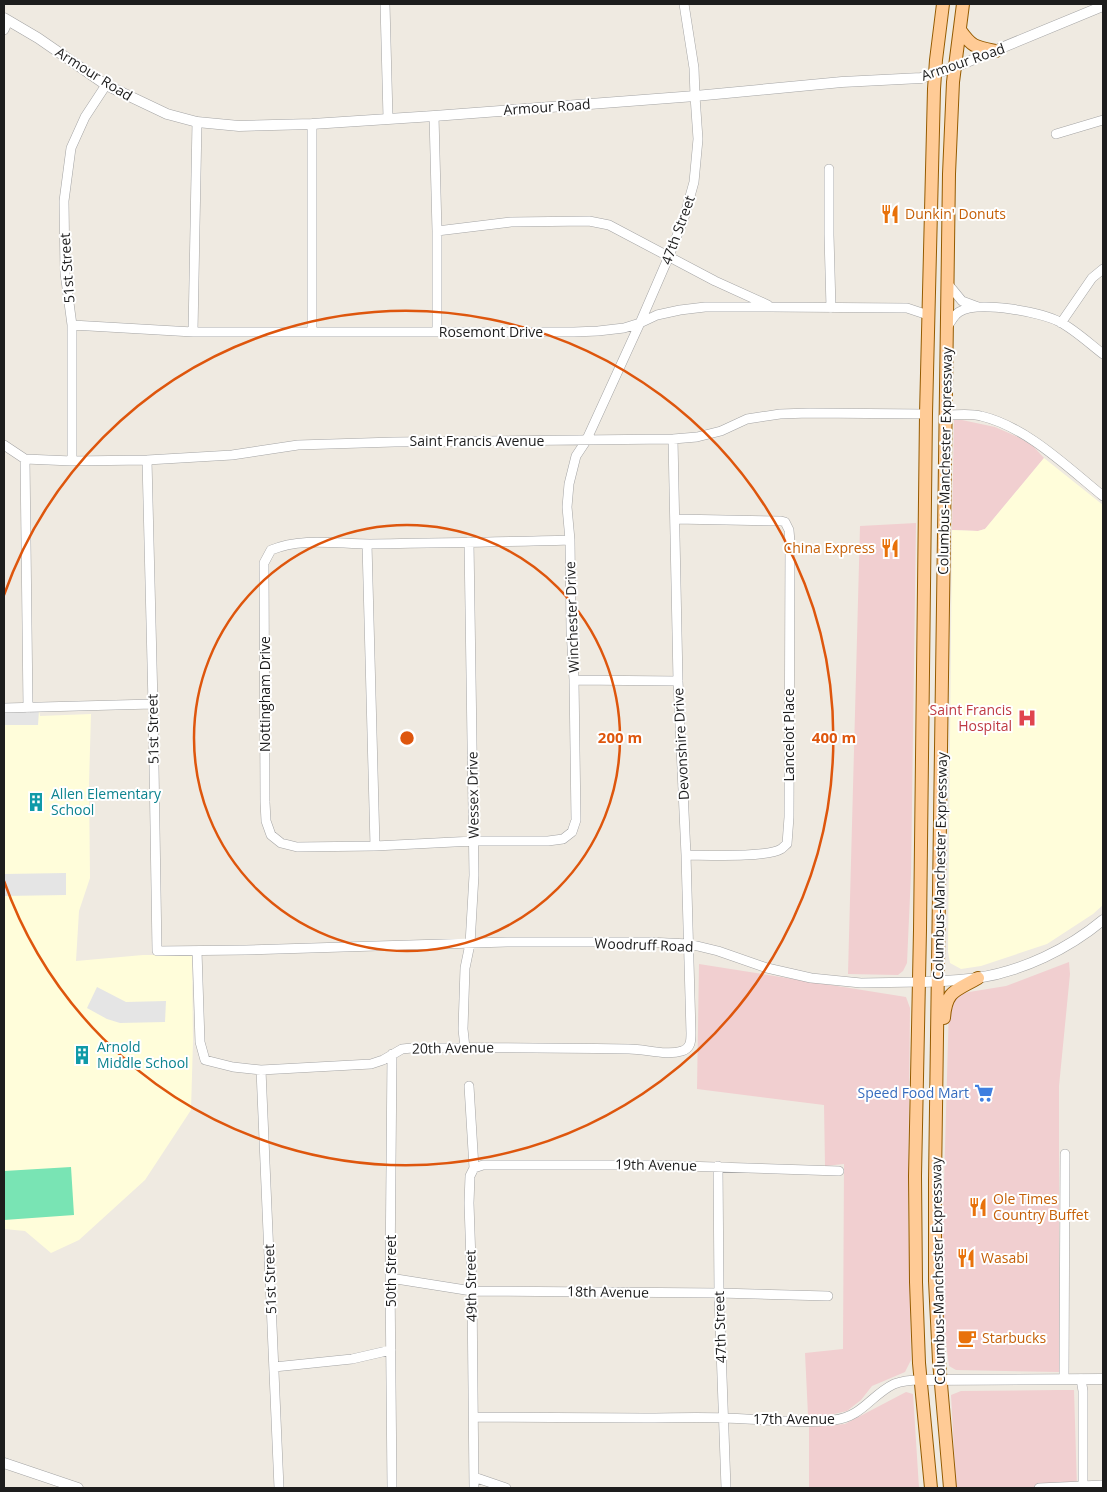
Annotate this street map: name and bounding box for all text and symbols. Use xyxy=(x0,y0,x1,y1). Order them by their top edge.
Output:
street label: Armour Road xyxy=(918,38,1007,85)
street label: Armour Road xyxy=(52,42,136,105)
street label: Armour Road xyxy=(503,94,591,119)
street label: 47th Street xyxy=(656,193,699,267)
restaurant icon: Dunkin' Donuts xyxy=(879,203,901,225)
place label: Dunkin' Donuts xyxy=(905,204,1006,223)
street label: 51st Street xyxy=(55,232,78,304)
street label: Rosemont Drive xyxy=(439,322,543,341)
street label: Columbus-Manchester Expressway xyxy=(933,346,956,575)
street label: Saint Francis Avenue xyxy=(410,431,545,450)
restaurant icon: China Express xyxy=(879,537,901,559)
place label: China Express xyxy=(783,538,875,557)
street label: Winchester Drive xyxy=(560,561,583,673)
street label: Nottingham Drive xyxy=(255,636,274,752)
street label: Devonshire Drive xyxy=(668,687,693,801)
street label: Lancelot Place xyxy=(779,688,798,782)
street label: 51st Street xyxy=(142,694,163,764)
place label: Saint Francis Hospital xyxy=(930,700,1012,735)
hospital icon: Saint Francis Hospital xyxy=(1016,707,1038,729)
text: 200 m xyxy=(598,727,642,747)
text: 400 m xyxy=(812,727,856,747)
centre of rings xyxy=(398,729,416,747)
street label: Wessex Drive xyxy=(462,751,483,839)
street label: Columbus-Manchester Expressway xyxy=(928,751,951,980)
place label: Allen Elementary School xyxy=(51,784,162,819)
building icon: Allen Elementary School xyxy=(25,791,47,813)
street label: Woodruff Road xyxy=(594,933,694,956)
place label: Arnold Middle School xyxy=(97,1037,189,1072)
street label: 20th Avenue xyxy=(412,1037,494,1058)
building icon: Arnold Middle School xyxy=(71,1044,93,1066)
supermarket icon: Speed Food Mart xyxy=(973,1082,995,1104)
place label: Speed Food Mart xyxy=(857,1083,969,1102)
street label: 19th Avenue xyxy=(615,1154,697,1175)
street label: Columbus-Manchester Expressway xyxy=(926,1156,949,1385)
place label: Ole Times Country Buffet xyxy=(993,1189,1089,1224)
restaurant icon: Ole Times Country Buffet xyxy=(967,1196,989,1218)
street label: 50th Street xyxy=(381,1235,400,1307)
street label: 51st Street xyxy=(259,1243,280,1315)
restaurant icon: Wasabi xyxy=(955,1247,977,1269)
place label: Wasabi xyxy=(981,1248,1028,1267)
street label: 49th Street xyxy=(460,1250,481,1322)
street label: 18th Avenue xyxy=(567,1281,649,1302)
street label: 47th Street xyxy=(709,1291,730,1363)
cafe icon: Starbucks xyxy=(956,1327,978,1349)
place label: Starbucks xyxy=(982,1328,1046,1347)
street label: 17th Avenue xyxy=(753,1409,835,1428)

